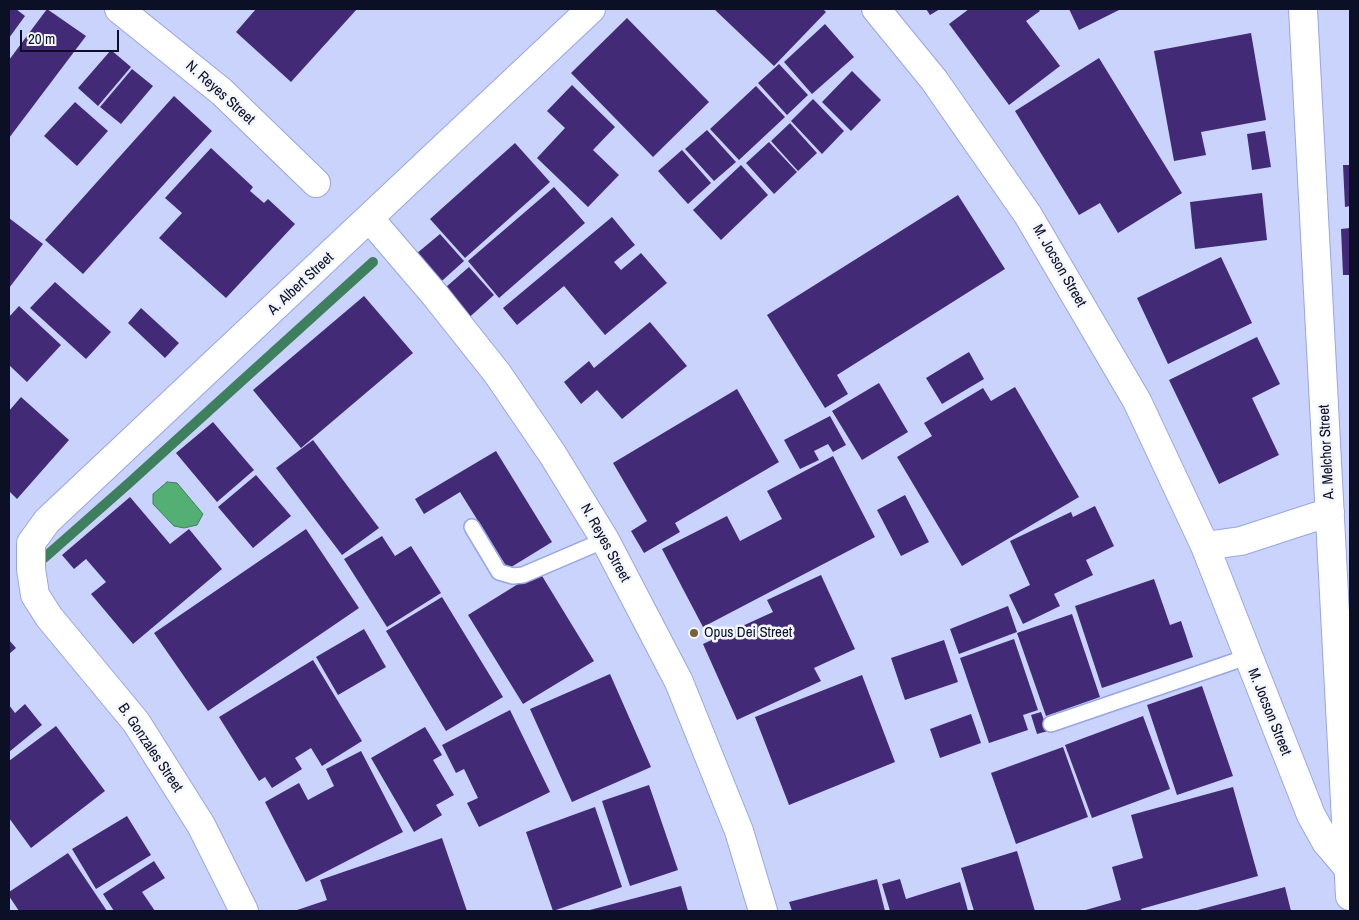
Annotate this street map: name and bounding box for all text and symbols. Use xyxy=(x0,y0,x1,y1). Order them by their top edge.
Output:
scale bar xyxy=(22,20,121,52)
text: 20 m xyxy=(28,28,55,49)
street label: N. Reyes Street xyxy=(182,57,258,129)
street label: M. Jocson Street xyxy=(1028,222,1090,310)
street label: A. Albert Street xyxy=(264,249,338,319)
street label: A. Melchor Street xyxy=(1316,404,1338,500)
street label: N. Reyes Street xyxy=(576,501,634,585)
place label: Opus Dei Street xyxy=(704,624,792,642)
marker: Opus Dei Street xyxy=(688,627,700,639)
street label: M. Jocson Street xyxy=(1243,666,1295,758)
street label: B. Gonzales Street xyxy=(114,700,186,796)

